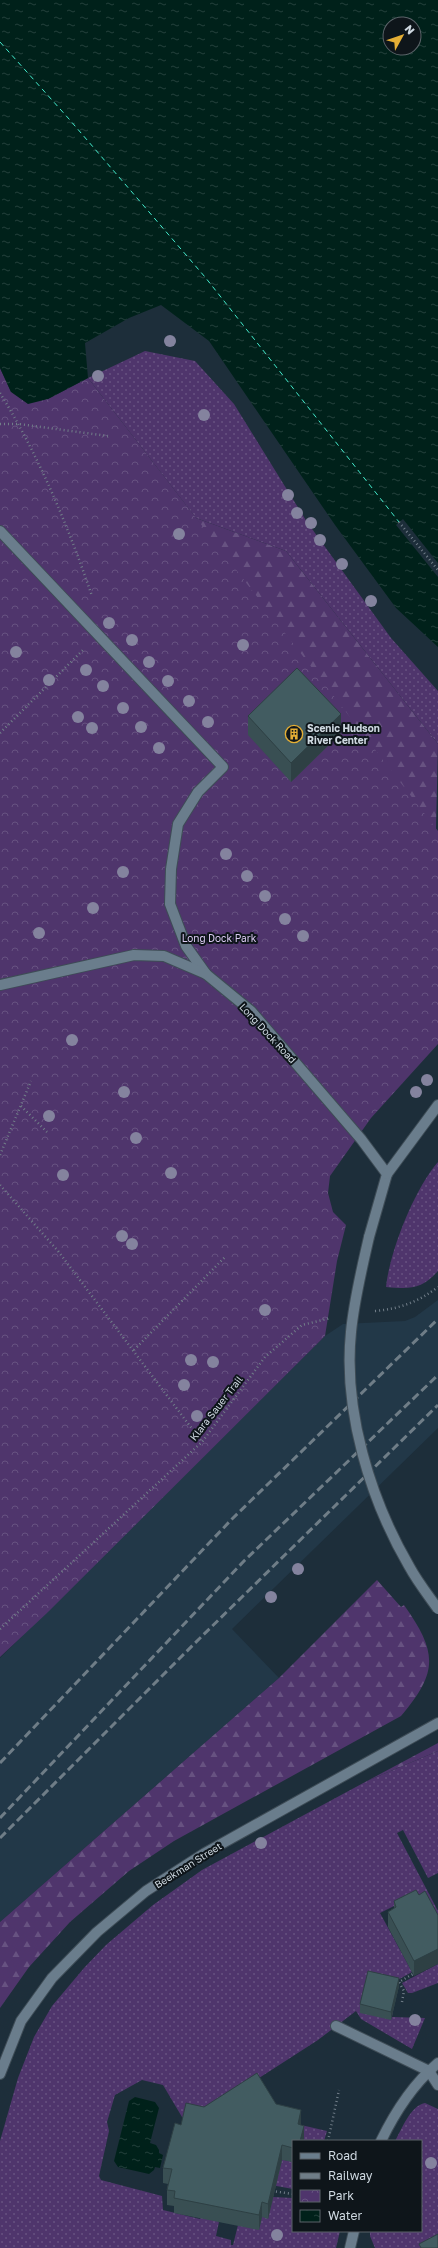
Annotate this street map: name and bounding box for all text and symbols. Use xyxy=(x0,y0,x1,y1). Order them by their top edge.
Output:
north arrow xyxy=(382,16,422,56)
text: N xyxy=(402,22,418,37)
place label: Scenic Hudson River Center xyxy=(307,722,380,746)
building icon: Scenic Hudson River Center xyxy=(284,724,304,744)
park label: Long Dock Park xyxy=(182,932,257,944)
street label: Long Dock Road xyxy=(237,1001,299,1065)
street label: Klara Sauer Trail xyxy=(187,1373,245,1443)
street label: Beekman Street xyxy=(152,1840,224,1890)
legend xyxy=(292,2140,422,2232)
text: Road xyxy=(328,2148,357,2163)
text: Railway xyxy=(328,2168,373,2183)
text: Park xyxy=(328,2188,354,2203)
text: Water xyxy=(328,2208,362,2223)

